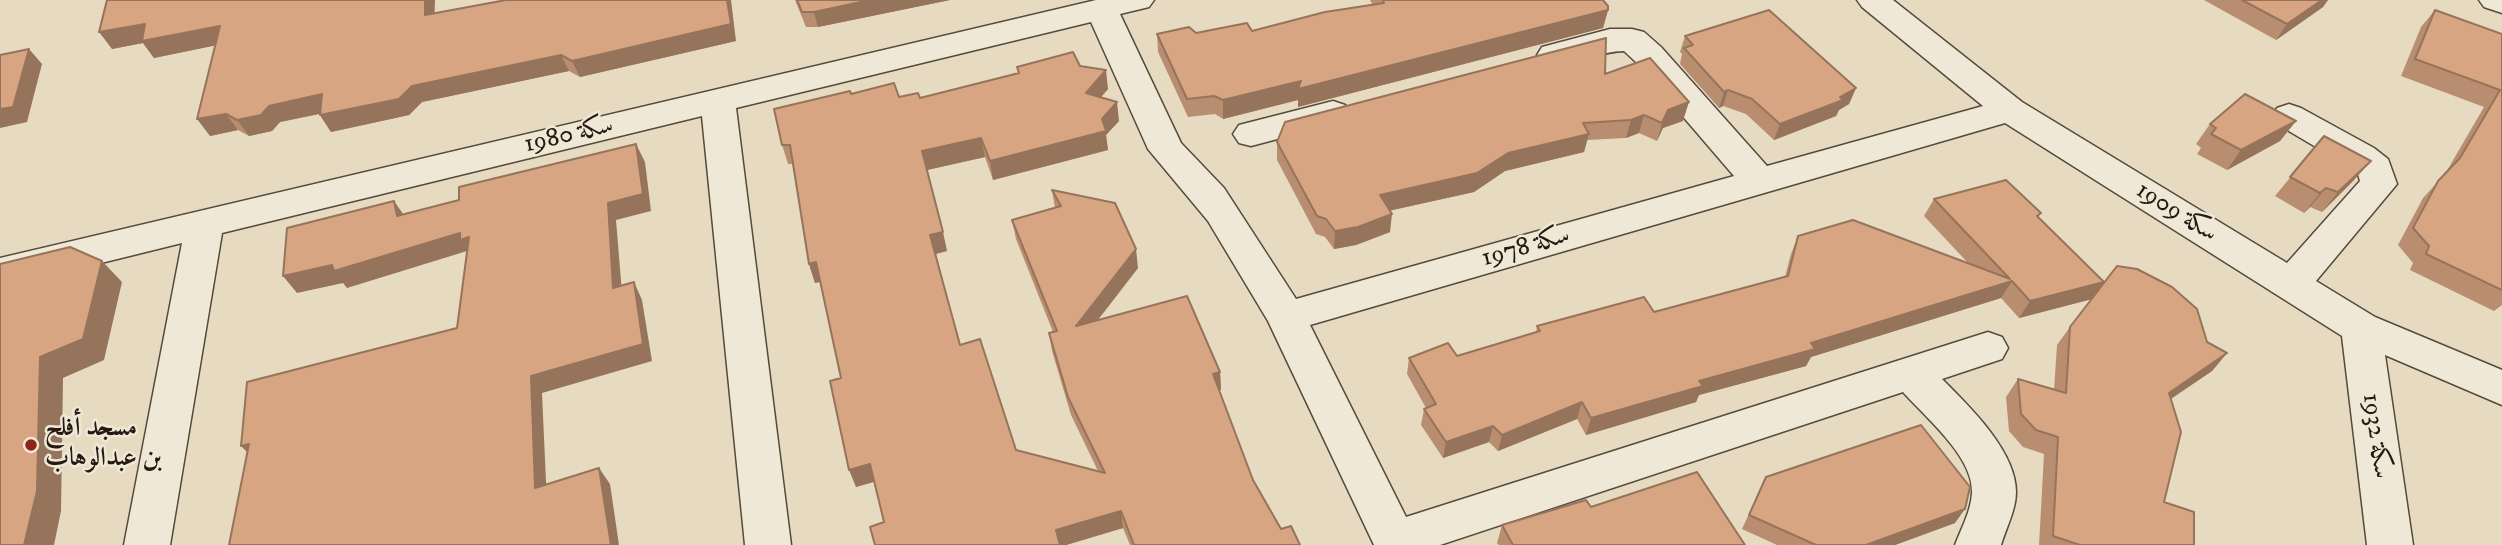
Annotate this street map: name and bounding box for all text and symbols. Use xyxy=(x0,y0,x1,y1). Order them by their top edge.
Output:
street label: سكة 1980 xyxy=(521,111,617,161)
street label: سكة 1909 xyxy=(2129,176,2223,250)
street label: سكة 1978 xyxy=(1478,221,1574,275)
street label: سكة 1932 xyxy=(2354,391,2396,481)
place label: مسجد أفلح بن عبدالوهاب xyxy=(45,414,162,476)
marker: مسجد أفلح بن عبدالوهاب xyxy=(23,437,39,453)

